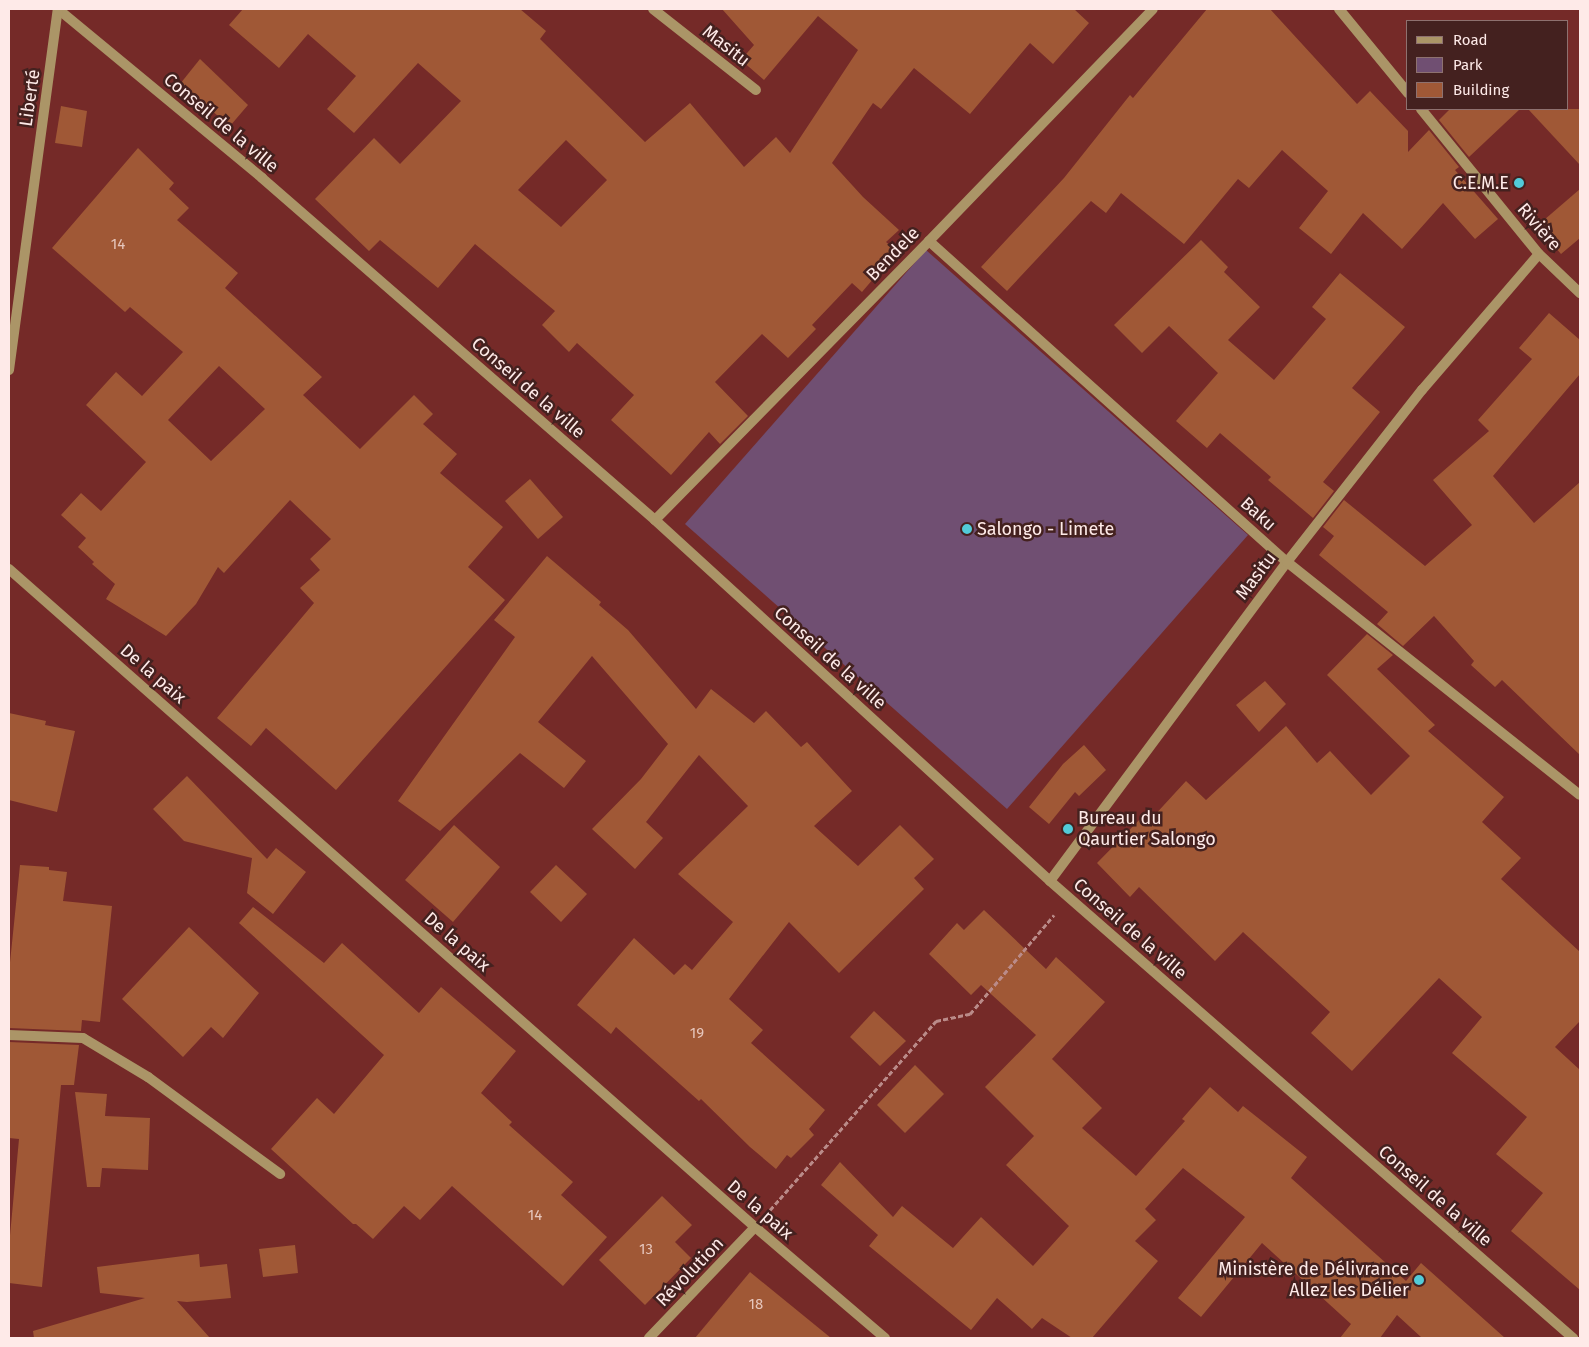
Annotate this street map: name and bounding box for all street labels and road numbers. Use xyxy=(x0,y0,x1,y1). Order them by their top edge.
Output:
street label: Masitu xyxy=(698,21,754,71)
street label: Liberté xyxy=(15,68,45,128)
street label: Conseil de la ville xyxy=(159,69,283,177)
street label: Rivière xyxy=(1513,199,1565,255)
street label: Bendele xyxy=(862,222,924,286)
street label: Conseil de la ville xyxy=(467,333,589,443)
street label: Baku xyxy=(1236,492,1280,536)
street label: Masitu xyxy=(1231,548,1281,604)
street label: Conseil de la ville xyxy=(769,602,891,714)
street label: De la paix xyxy=(116,640,190,708)
street label: Conseil de la ville xyxy=(1069,874,1191,984)
street label: De la paix xyxy=(420,908,494,976)
street label: Conseil de la ville xyxy=(1374,1141,1496,1251)
street label: De la paix xyxy=(723,1176,797,1244)
street label: Révolution xyxy=(652,1233,728,1311)

